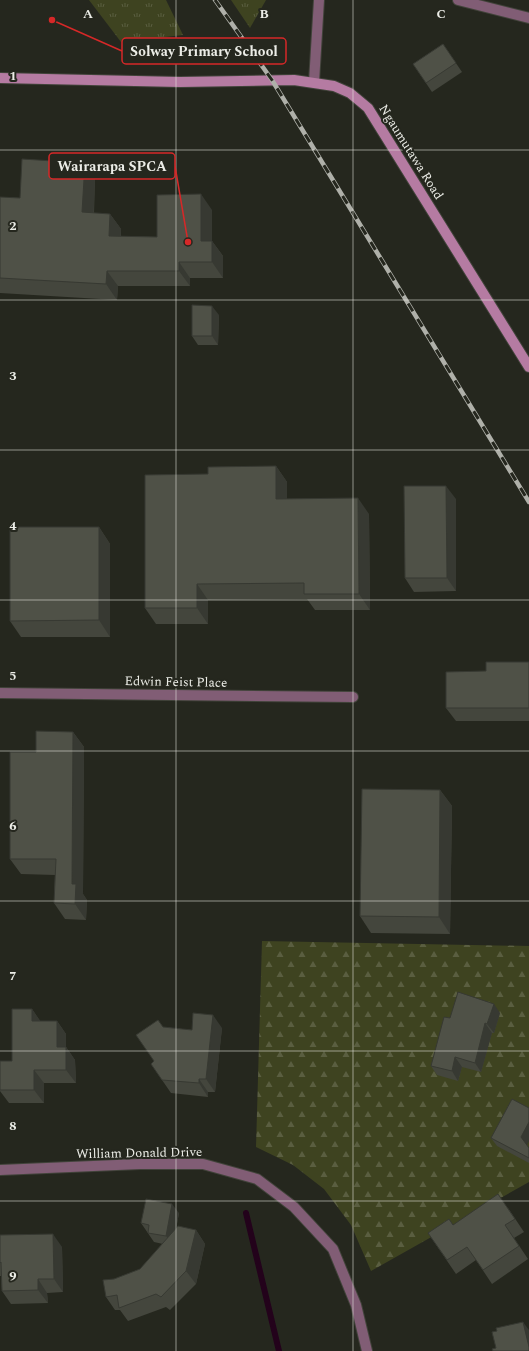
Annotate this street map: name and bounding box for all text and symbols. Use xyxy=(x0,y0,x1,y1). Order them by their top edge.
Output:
text: A xyxy=(83,4,93,24)
text: B xyxy=(259,4,269,24)
text: C xyxy=(436,4,446,24)
callout: Solway Primary School xyxy=(122,38,286,64)
text: Solway Primary School xyxy=(130,41,278,62)
text: 1 xyxy=(9,66,17,86)
street label: Ngaumutawa Road xyxy=(374,100,448,204)
callout: Wairarapa SPCA xyxy=(49,153,175,179)
text: Wairarapa SPCA xyxy=(57,156,167,177)
text: 2 xyxy=(9,216,17,236)
text: 3 xyxy=(9,366,17,386)
text: 4 xyxy=(9,516,17,536)
text: 5 xyxy=(9,666,17,686)
street label: Edwin Feist Place xyxy=(124,671,228,693)
text: 6 xyxy=(9,816,17,836)
text: 7 xyxy=(9,966,17,986)
text: 8 xyxy=(9,1116,17,1136)
street label: William Donald Drive xyxy=(76,1142,202,1164)
text: 9 xyxy=(9,1266,17,1286)

